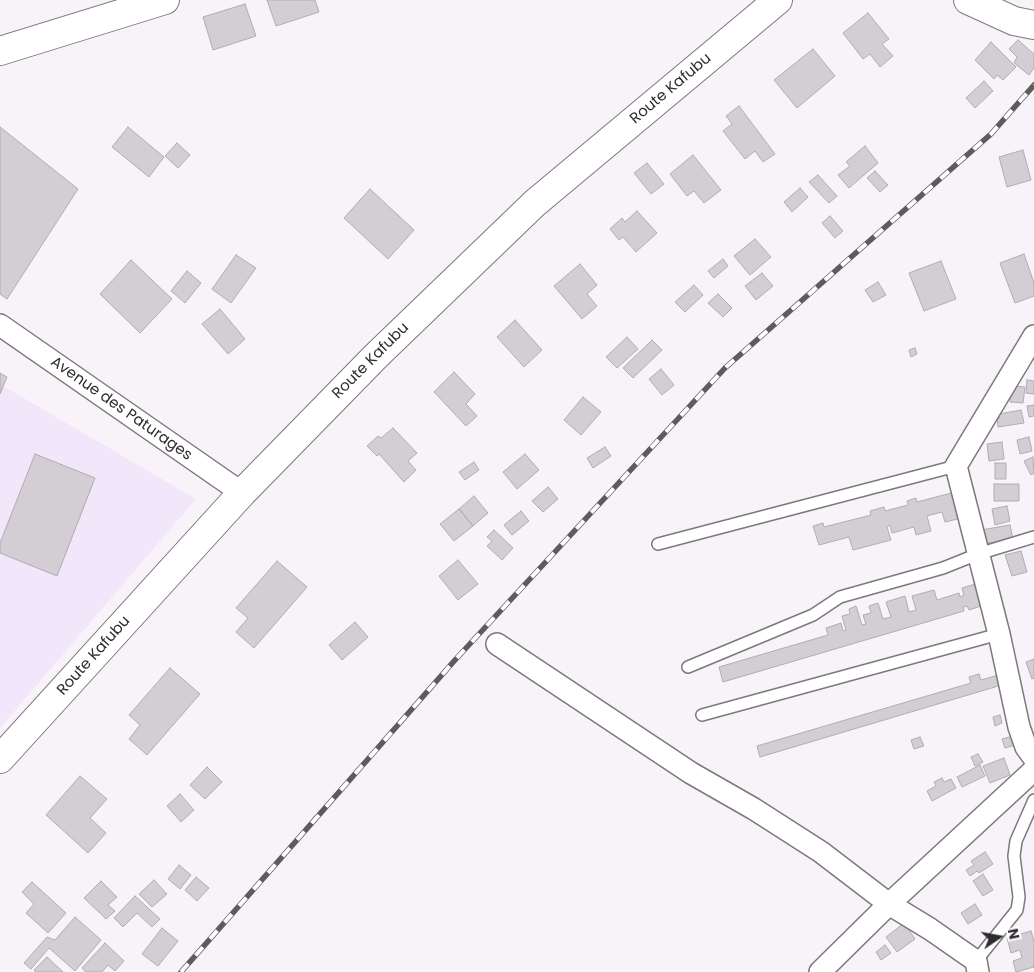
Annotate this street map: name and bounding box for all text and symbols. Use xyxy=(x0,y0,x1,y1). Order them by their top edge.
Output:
street label: Route Kafubu xyxy=(627,50,715,128)
street label: Route Kafubu xyxy=(329,319,413,403)
street label: Avenue des Paturages xyxy=(47,353,195,465)
street label: Route Kafubu xyxy=(54,613,134,699)
north arrow xyxy=(974,912,1024,962)
text: N xyxy=(1003,927,1025,941)

